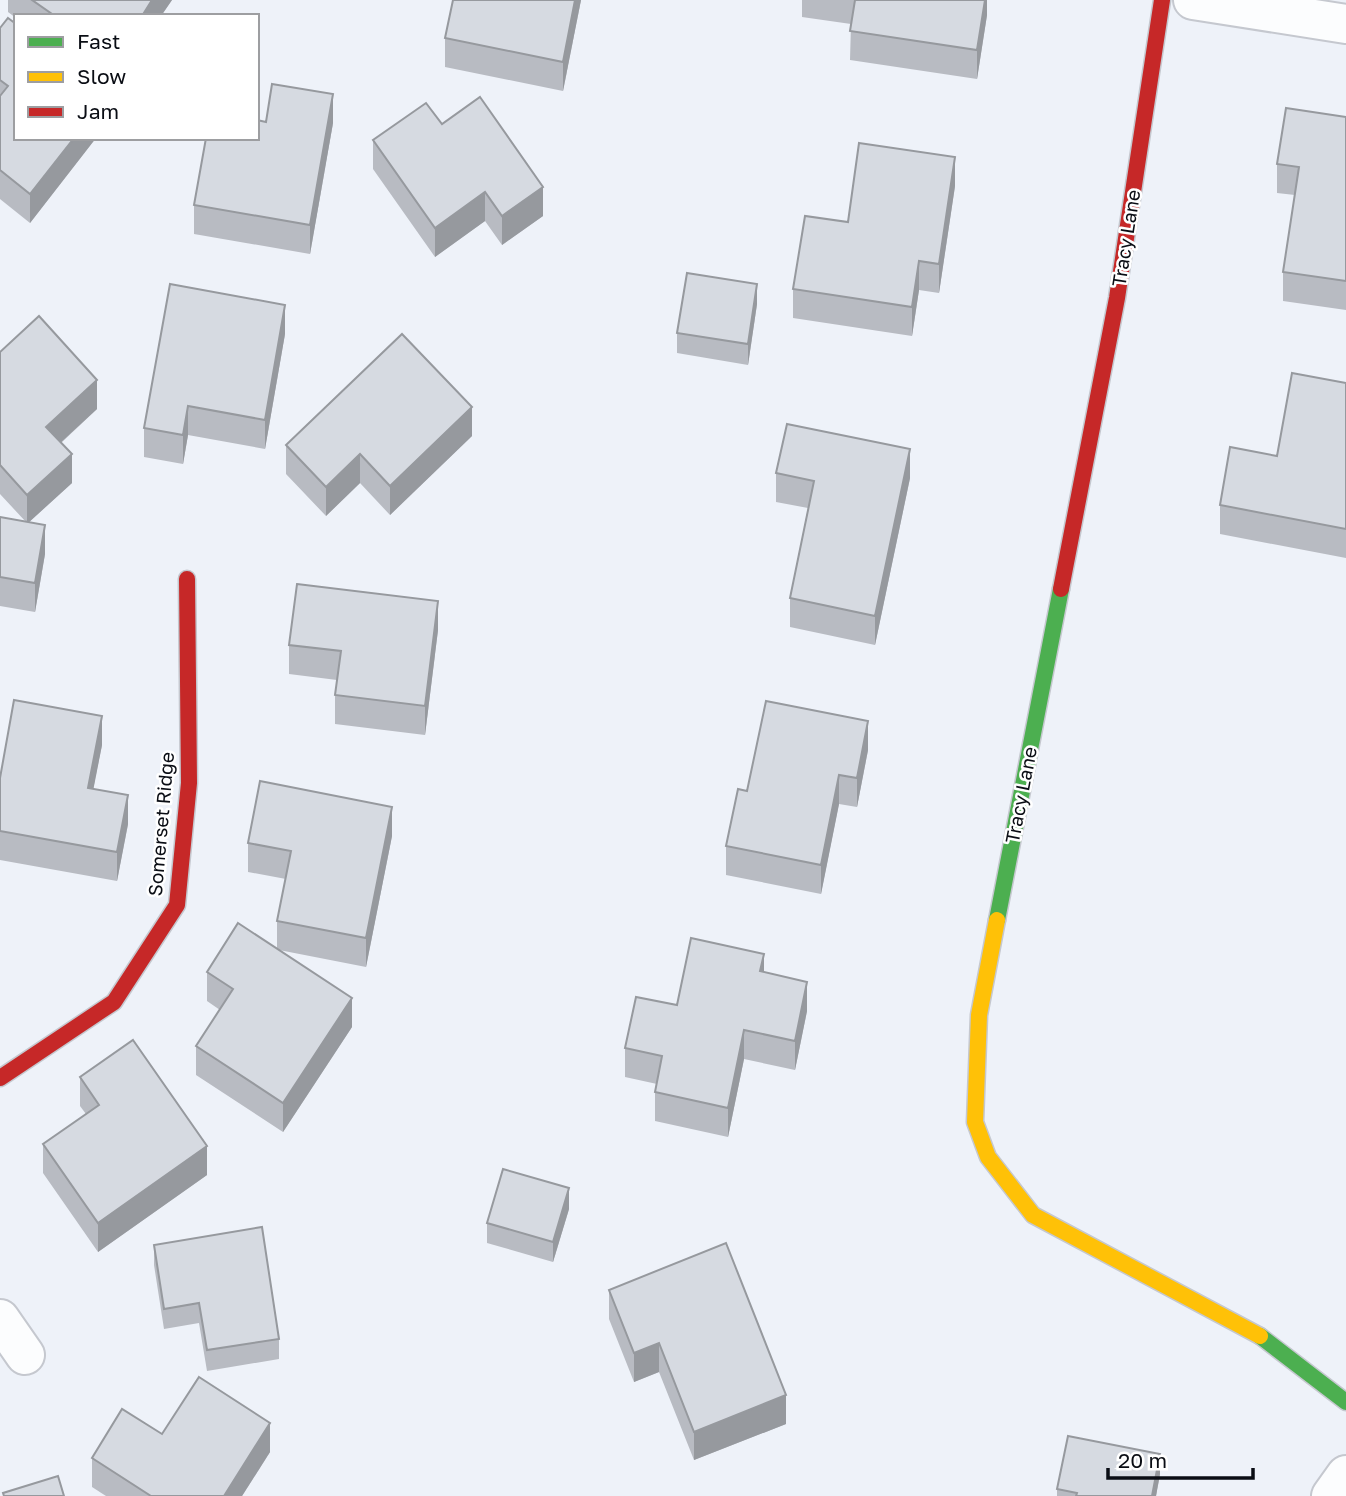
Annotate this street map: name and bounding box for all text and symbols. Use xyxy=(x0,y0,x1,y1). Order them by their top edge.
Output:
legend xyxy=(14,14,259,140)
text: Fast xyxy=(77,28,120,54)
text: Slow xyxy=(77,63,126,89)
text: Jam xyxy=(77,98,119,124)
street label: Tracy Lane xyxy=(1106,188,1145,288)
street label: Tracy Lane xyxy=(1000,745,1041,845)
street label: Somerset Ridge xyxy=(143,751,178,897)
scale bar xyxy=(1108,1436,1253,1480)
text: 20 m xyxy=(1118,1447,1167,1473)

